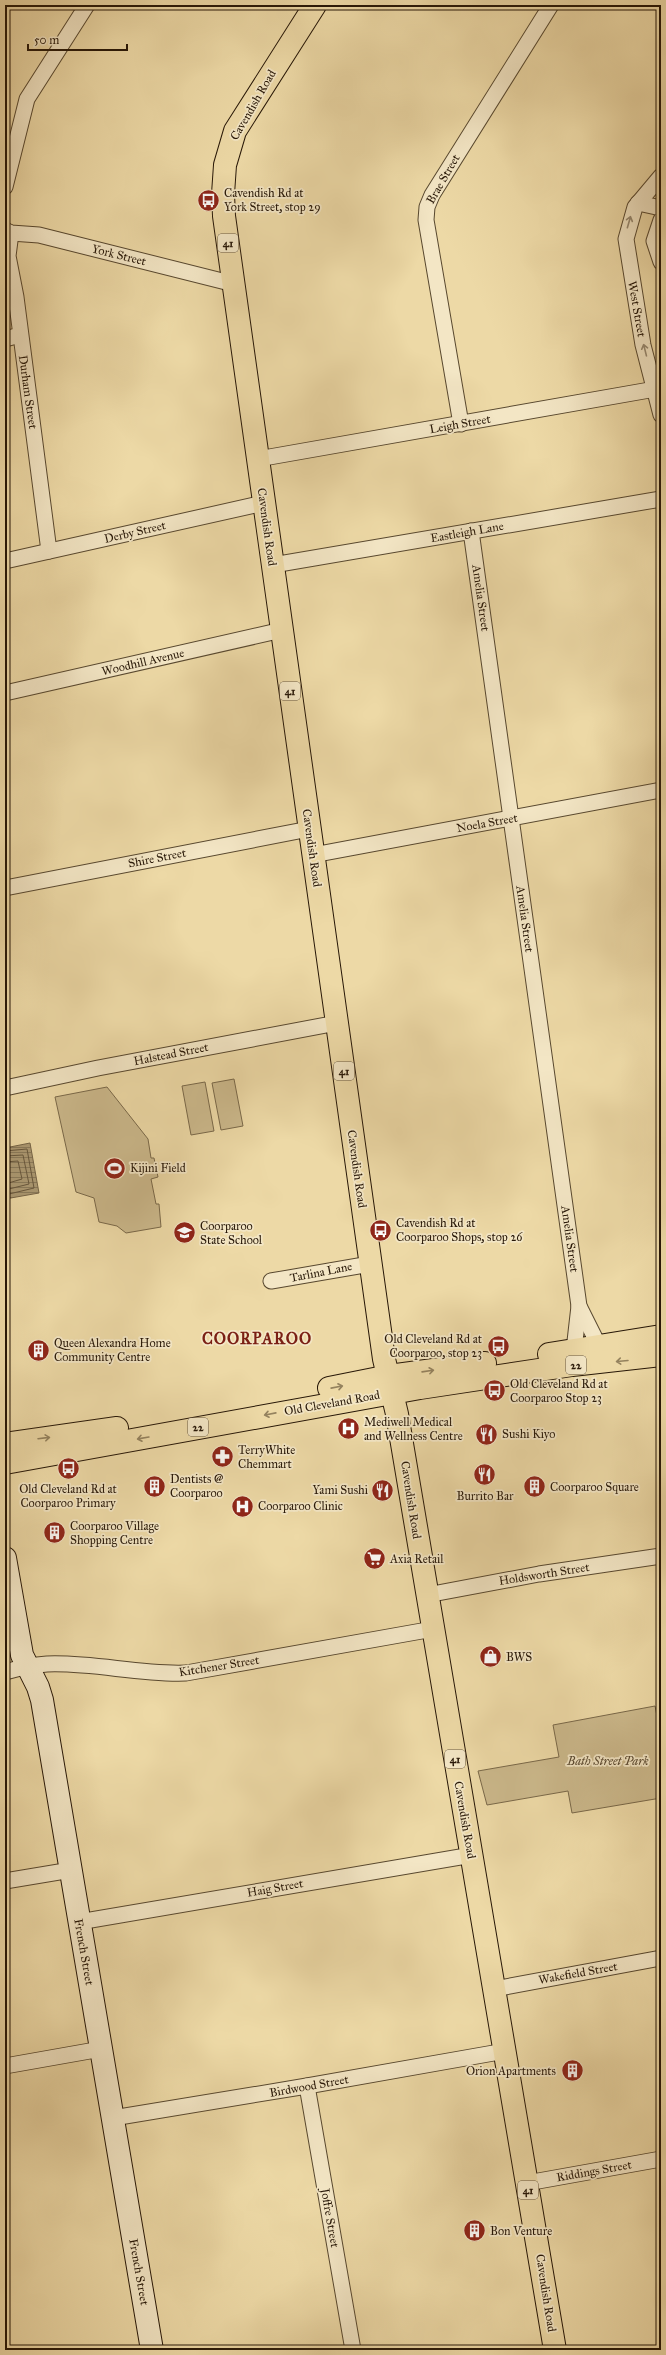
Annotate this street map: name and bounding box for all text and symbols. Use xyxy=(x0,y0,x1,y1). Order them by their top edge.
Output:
scale bar xyxy=(28,26,127,52)
text: 50 m xyxy=(34,33,59,47)
street label: Cavendish Road xyxy=(227,67,279,143)
street label: Brae Street xyxy=(423,151,463,206)
place label: Cavendish Rd at York Street, stop 29 xyxy=(224,186,321,214)
bus stop icon: Cavendish Rd at York Street, stop 29 xyxy=(195,187,221,213)
one-way arrow xyxy=(626,216,633,229)
road number: 41 xyxy=(218,234,238,252)
street label: York Street xyxy=(90,242,148,269)
street label: West Street xyxy=(625,280,649,339)
one-way arrow xyxy=(640,344,648,357)
street label: Durham Street xyxy=(16,354,40,431)
street label: Leigh Street xyxy=(428,412,493,437)
street label: Cavendish Road xyxy=(255,487,279,567)
street label: Derby Street xyxy=(103,518,168,546)
street label: Eastleigh Lane xyxy=(429,519,505,546)
street label: Amelia Street xyxy=(469,563,493,633)
street label: Woodhill Avenue xyxy=(100,646,186,678)
road number: 41 xyxy=(280,682,300,700)
street label: Cavendish Road xyxy=(300,808,324,888)
street label: Noela Street xyxy=(455,811,519,835)
street label: Shire Street xyxy=(127,845,188,870)
street label: Amelia Street xyxy=(513,884,537,954)
street label: Halstead Street xyxy=(132,1040,210,1068)
road number: 41 xyxy=(334,1062,354,1080)
street label: Cavendish Road xyxy=(345,1129,369,1209)
sports icon: Kijini Field xyxy=(101,1155,127,1181)
place label: Kijini Field xyxy=(130,1161,186,1175)
street label: Amelia Street xyxy=(558,1204,582,1274)
place label: Cavendish Rd at Coorparoo Shops, stop 26 xyxy=(396,1216,523,1244)
bus stop icon: Cavendish Rd at Coorparoo Shops, stop 26 xyxy=(368,1217,394,1243)
place label: Coorparoo State School xyxy=(200,1219,263,1247)
school or university icon: Coorparoo State School xyxy=(172,1220,198,1246)
street label: Tarlina Lane xyxy=(289,1259,353,1285)
district label: COORPAROO xyxy=(202,1329,312,1348)
place label: Old Cleveland Rd at Coorparoo, stop 23 xyxy=(384,1332,483,1360)
bus stop icon: Old Cleveland Rd at Coorparoo, stop 23 xyxy=(485,1333,511,1359)
place label: Queen Alexandra Home Community Centre xyxy=(54,1336,171,1364)
building icon: Queen Alexandra Home Community Centre xyxy=(26,1337,52,1363)
road number: 22 xyxy=(566,1356,586,1374)
one-way arrow xyxy=(616,1357,629,1364)
one-way arrow xyxy=(421,1367,434,1375)
place label: Old Cleveland Rd at Coorparoo Stop 23 xyxy=(510,1377,608,1405)
bus stop icon: Old Cleveland Rd at Coorparoo Stop 23 xyxy=(482,1378,508,1404)
one-way arrow xyxy=(330,1382,343,1390)
street label: Old Cleveland Road xyxy=(283,1388,381,1418)
one-way arrow xyxy=(264,1410,277,1418)
place label: Mediwell Medical and Wellness Centre xyxy=(364,1415,463,1443)
hospital icon: Mediwell Medical and Wellness Centre xyxy=(335,1416,361,1442)
road number: 22 xyxy=(188,1418,208,1436)
restaurant icon: Sushi Kiyo xyxy=(473,1421,499,1447)
place label: Sushi Kiyo xyxy=(502,1427,556,1441)
one-way arrow xyxy=(37,1434,50,1442)
one-way arrow xyxy=(136,1434,149,1442)
place label: TerryWhite Chemmart xyxy=(238,1443,295,1471)
pharmacy icon: TerryWhite Chemmart xyxy=(210,1444,236,1470)
bus stop icon: Old Cleveland Rd at Coorparoo Primary xyxy=(55,1455,81,1481)
street label: Cavendish Road xyxy=(398,1460,424,1540)
restaurant icon: Burrito Bar xyxy=(472,1462,498,1488)
place label: Dentists @ Coorparoo xyxy=(170,1472,223,1500)
building icon: Dentists @ Coorparoo xyxy=(142,1473,168,1499)
building icon: Coorparoo Square xyxy=(522,1474,548,1500)
restaurant icon: Yami Sushi xyxy=(370,1477,396,1503)
place label: Coorparoo Square xyxy=(550,1480,639,1495)
place label: Old Cleveland Rd at Coorparoo Primary xyxy=(19,1482,118,1510)
place label: Yami Sushi xyxy=(312,1483,369,1497)
place label: Burrito Bar xyxy=(456,1489,514,1503)
hospital icon: Coorparoo Clinic xyxy=(229,1493,255,1519)
place label: Coorparoo Clinic xyxy=(258,1499,343,1513)
place label: Coorparoo Village Shopping Centre xyxy=(70,1519,159,1548)
building icon: Coorparoo Village Shopping Centre xyxy=(41,1520,67,1546)
supermarket icon: Axia Retail xyxy=(362,1546,388,1572)
place label: Axia Retail xyxy=(389,1552,444,1566)
street label: Holdsworth Street xyxy=(498,1560,591,1588)
shop icon: BWS xyxy=(477,1644,503,1670)
place label: BWS xyxy=(506,1650,532,1664)
street label: Kitchener Street xyxy=(178,1653,261,1679)
road number: 41 xyxy=(445,1750,465,1768)
park label: Bath Street Park xyxy=(566,1754,649,1768)
street label: Cavendish Road xyxy=(451,1780,479,1860)
street label: Haig Street xyxy=(246,1876,305,1901)
street label: French Street xyxy=(71,1918,97,1987)
street label: Wakefield Street xyxy=(537,1959,619,1987)
building icon: Orion Apartments xyxy=(559,2058,585,2084)
place label: Orion Apartments xyxy=(466,2064,556,2078)
street label: Birdwood Street xyxy=(268,2072,350,2100)
street label: Riddings Street xyxy=(555,2157,634,2185)
road number: 41 xyxy=(518,2181,538,2199)
street label: Joffre Street xyxy=(317,2185,342,2250)
building icon: Bon Venture xyxy=(461,2218,487,2244)
place label: Bon Venture xyxy=(490,2224,552,2238)
street label: French Street xyxy=(126,2238,152,2307)
street label: Cavendish Road xyxy=(533,2253,559,2333)

